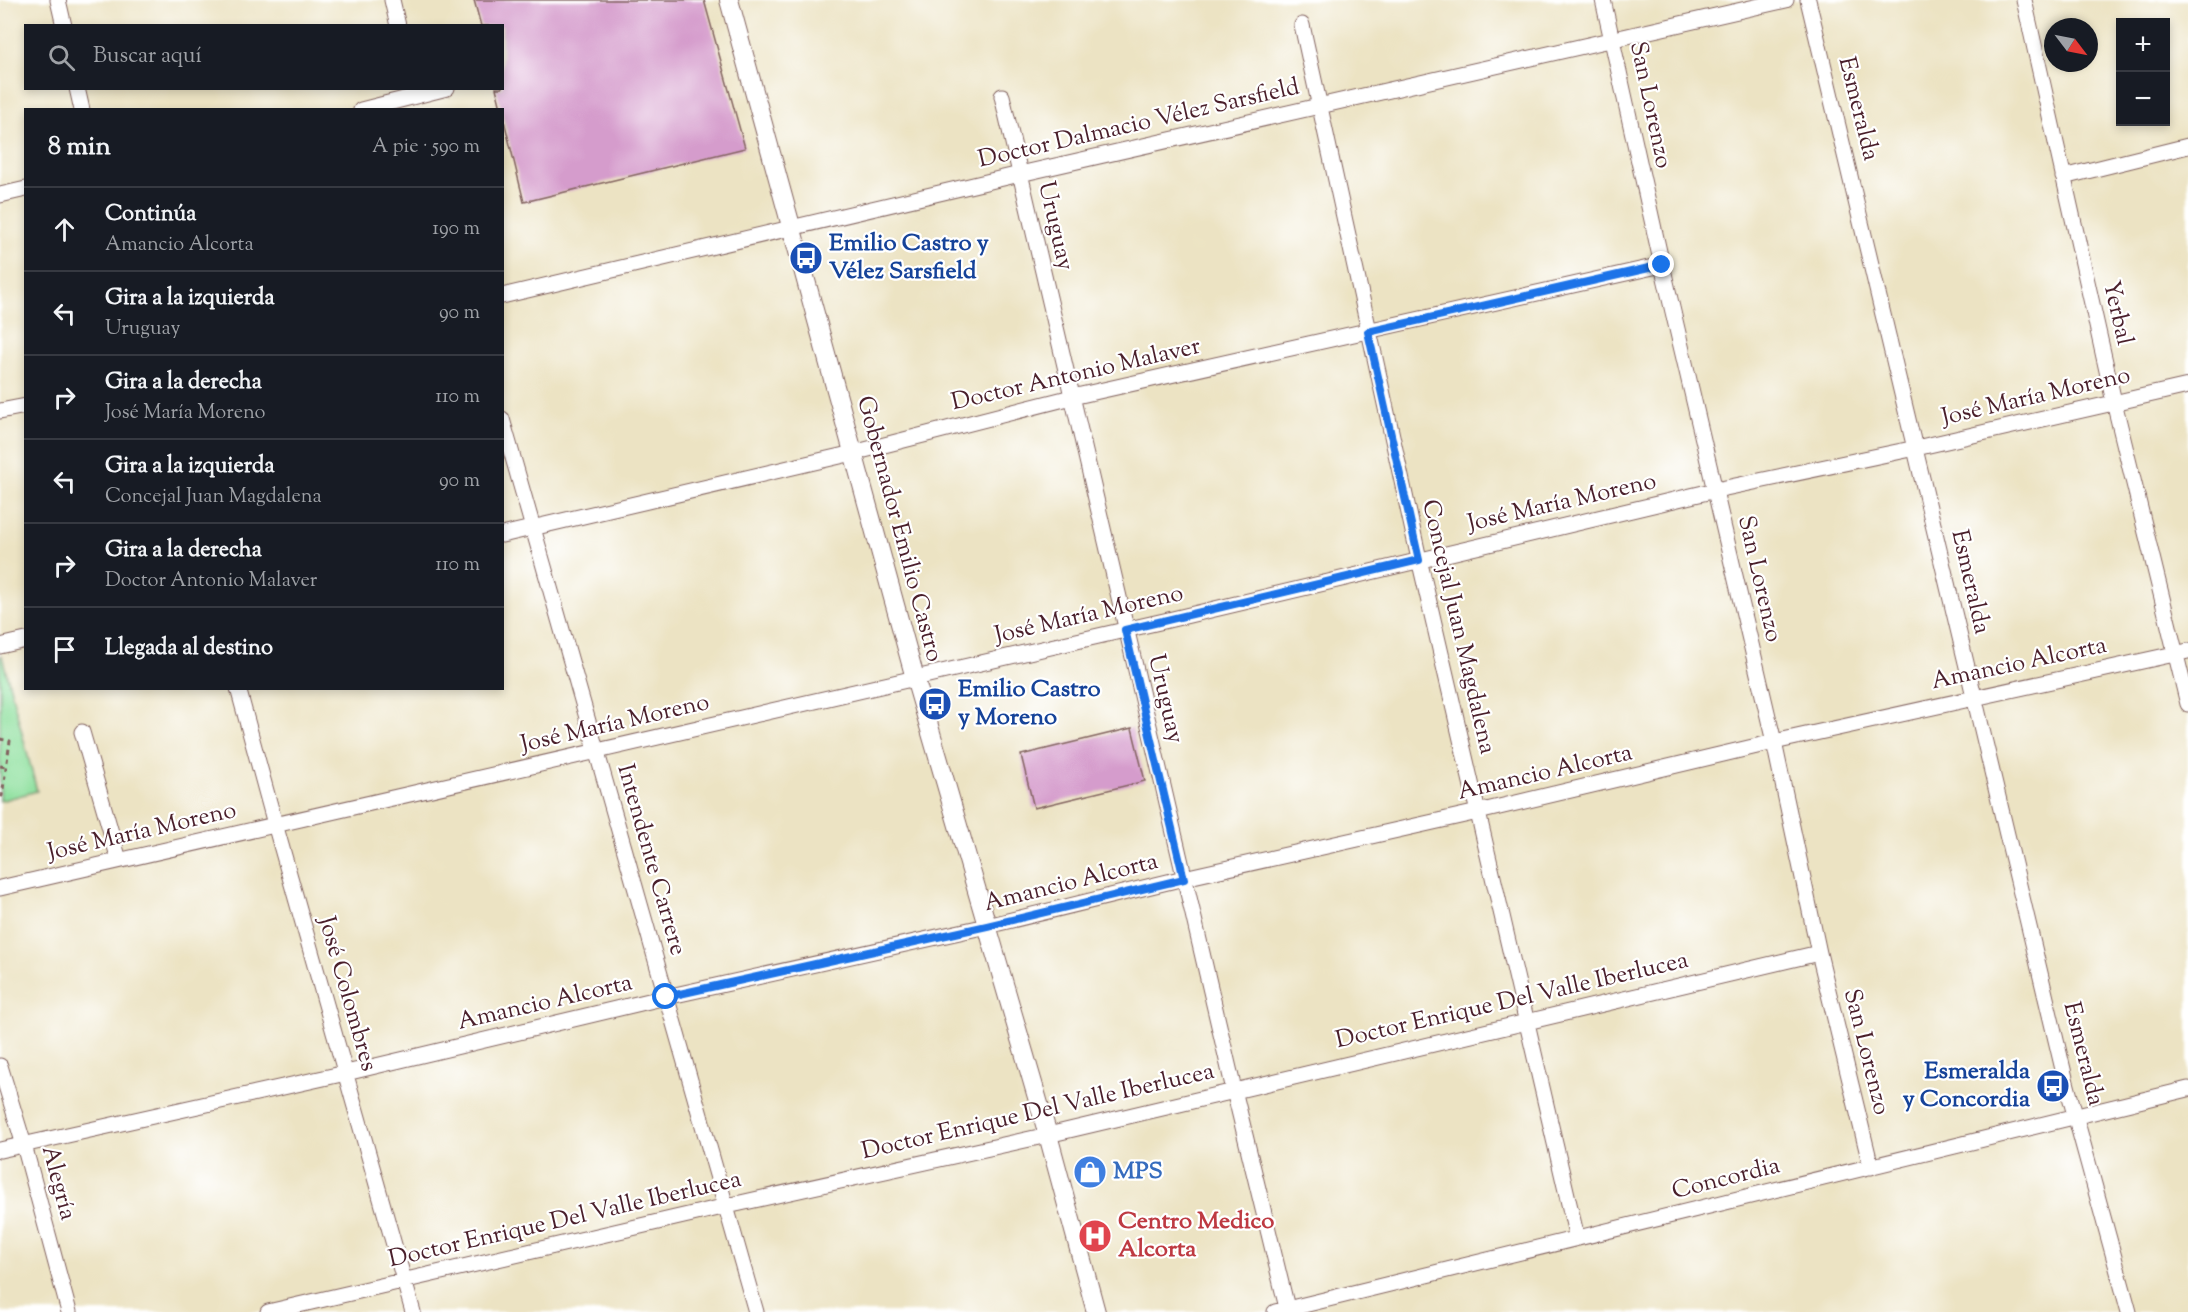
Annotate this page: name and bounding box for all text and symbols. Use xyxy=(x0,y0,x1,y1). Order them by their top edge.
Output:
north arrow xyxy=(2044,18,2098,72)
map controls xyxy=(2116,18,2170,126)
button: + xyxy=(2116,18,2170,72)
search box xyxy=(24,24,504,90)
street label: San Lorenzo xyxy=(1620,38,1680,172)
icon: search xyxy=(45,41,78,74)
text: Buscar aquí xyxy=(93,41,202,73)
street label: Esmeralda xyxy=(1829,54,1887,164)
street label: Doctor Dalmacio Vélez Sarsfield xyxy=(975,70,1303,178)
button: − xyxy=(2116,72,2170,126)
text: 8 min xyxy=(48,129,111,166)
text: A pie · 590 m xyxy=(372,133,480,162)
street label: Uruguay xyxy=(1028,178,1082,274)
text: Continúa xyxy=(105,199,196,231)
icon: ahead xyxy=(48,213,81,246)
text: 190 m xyxy=(432,215,480,244)
place label: Emilio Castro y Vélez Sarsfield xyxy=(829,227,989,289)
text: Amancio Alcorta xyxy=(105,231,254,260)
bus stop icon: Emilio Castro y Vélez Sarsfield xyxy=(788,240,824,276)
route end xyxy=(1648,251,1674,277)
street label: Yerbal xyxy=(2093,277,2141,349)
text: Gira a la izquierda xyxy=(105,283,275,315)
icon: left xyxy=(48,297,81,330)
text: 90 m xyxy=(439,299,480,328)
text: Uruguay xyxy=(105,315,181,344)
street label: Doctor Antonio Malaver xyxy=(948,330,1204,420)
street label: José María Moreno xyxy=(1936,359,2134,436)
text: Gira a la derecha xyxy=(105,367,262,399)
icon: right xyxy=(48,381,81,414)
text: 110 m xyxy=(435,383,480,412)
street label: Gobernador Emilio Castro xyxy=(847,392,951,666)
text: José María Moreno xyxy=(105,399,266,428)
text: Gira a la izquierda xyxy=(105,451,275,483)
icon: left xyxy=(48,465,81,498)
street label: José María Moreno xyxy=(1462,465,1660,542)
text: 90 m xyxy=(439,467,480,496)
text: Concejal Juan Magdalena xyxy=(105,483,322,512)
street label: Concejal Juan Magdalena xyxy=(1412,496,1504,758)
street label: San Lorenzo xyxy=(1728,512,1790,646)
street label: Esmeralda xyxy=(1942,527,1998,637)
text: Gira a la derecha xyxy=(105,535,262,567)
icon: right xyxy=(48,549,81,582)
text: 110 m xyxy=(435,551,480,580)
text: Doctor Antonio Malaver xyxy=(105,567,317,596)
street label: José María Moreno xyxy=(989,577,1187,654)
street label: Amancio Alcorta xyxy=(1928,629,2110,699)
icon: arrive xyxy=(48,633,81,666)
text: Llegada al destino xyxy=(105,633,273,665)
street label: Uruguay xyxy=(1138,651,1192,747)
place label: Emilio Castro y Moreno xyxy=(958,673,1101,735)
street label: José María Moreno xyxy=(515,686,713,763)
bus stop icon: Emilio Castro y Moreno xyxy=(917,686,953,722)
street label: Amancio Alcorta xyxy=(1454,736,1636,810)
street label: Intendente Carrere xyxy=(607,761,695,959)
street label: José María Moreno xyxy=(42,794,240,871)
street label: Amancio Alcorta xyxy=(980,845,1162,921)
street label: José Colombres xyxy=(308,911,385,1075)
street label: Doctor Enrique Del Valle Iberlucea xyxy=(1332,944,1692,1058)
street label: Amancio Alcorta xyxy=(454,966,636,1040)
route start xyxy=(652,983,678,1009)
street label: San Lorenzo xyxy=(1834,985,1898,1119)
street label: Esmeralda xyxy=(2054,999,2112,1109)
street label: Doctor Enrique Del Valle Iberlucea xyxy=(858,1055,1218,1169)
place label: Esmeralda y Concordia xyxy=(1903,1055,2031,1117)
bus stop icon: Esmeralda y Concordia xyxy=(2035,1068,2071,1104)
street label: Alegría xyxy=(32,1142,84,1224)
street label: Concordia xyxy=(1668,1149,1784,1209)
shop icon: MPS xyxy=(1072,1154,1108,1190)
place label: MPS xyxy=(1113,1155,1163,1189)
street label: Doctor Enrique Del Valle Iberlucea xyxy=(385,1163,745,1277)
place label: Centro Medico Alcorta xyxy=(1118,1205,1274,1267)
hospital icon: Centro Medico Alcorta xyxy=(1077,1218,1113,1254)

